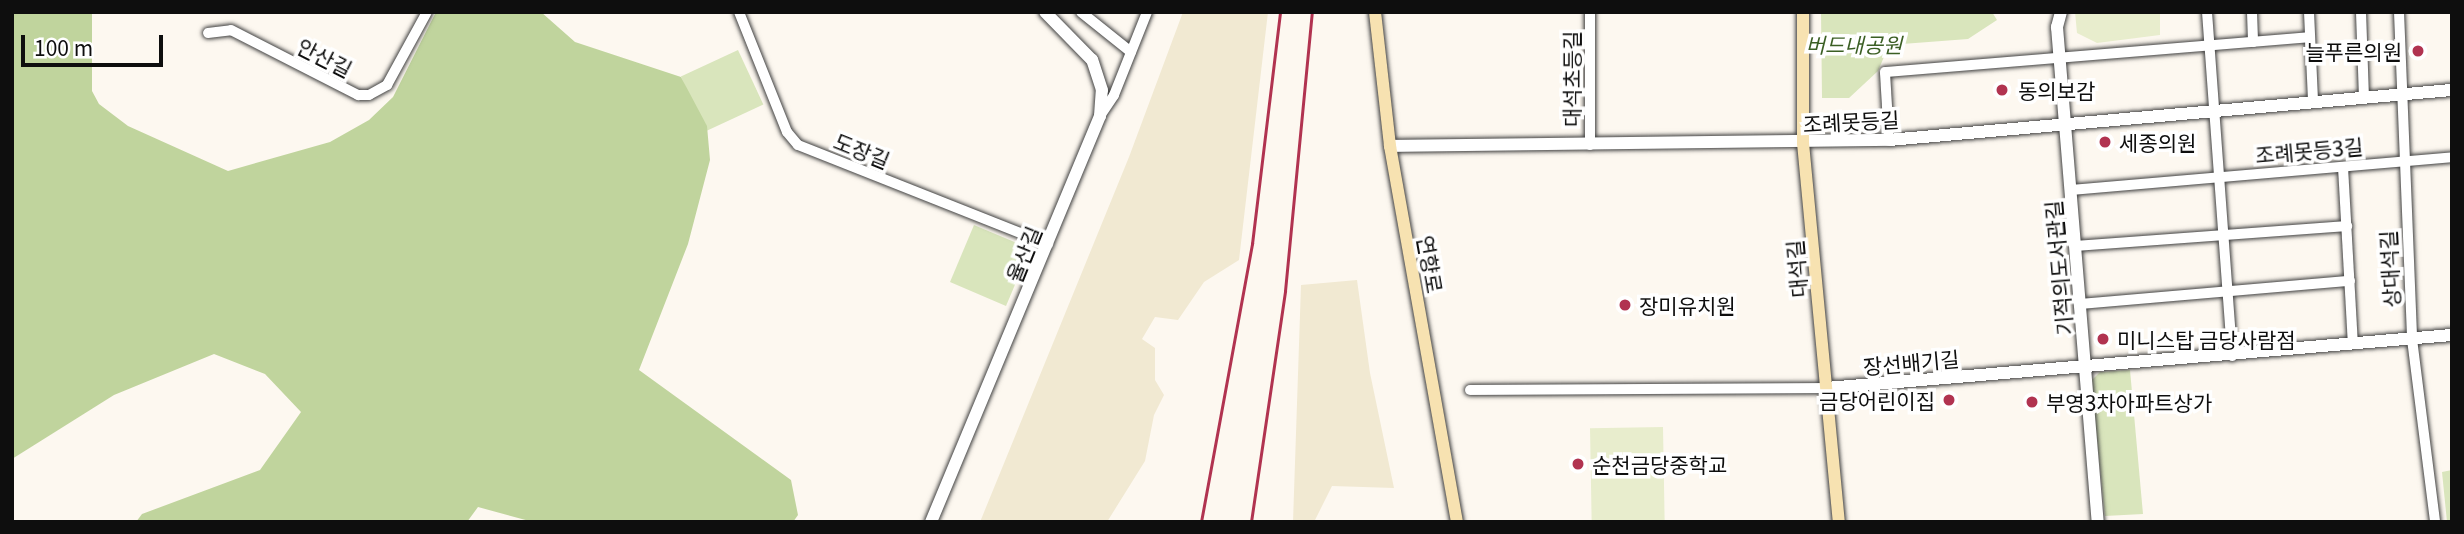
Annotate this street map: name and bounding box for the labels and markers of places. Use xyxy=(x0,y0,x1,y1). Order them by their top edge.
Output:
place label: 늘푸른의원 xyxy=(2305,38,2402,64)
marker: 늘푸른의원 xyxy=(2408,41,2428,61)
place label: 동의보감 xyxy=(2018,77,2095,103)
marker: 동의보감 xyxy=(1992,80,2012,100)
place label: 세종의원 xyxy=(2119,129,2196,155)
marker: 세종의원 xyxy=(2097,134,2113,150)
place label: 장미유치원 xyxy=(1639,292,1736,318)
marker: 장미유치원 xyxy=(1617,297,1633,313)
place label: 미니스탑 금당사람점 xyxy=(2117,326,2296,352)
marker: 미니스탑 금당사람점 xyxy=(2095,331,2111,347)
place label: 금당어린이집 xyxy=(1819,387,1935,413)
place label: 부영3차아파트상가 xyxy=(2046,389,2212,415)
marker: 금당어린이집 xyxy=(1941,392,1957,408)
marker: 부영3차아파트상가 xyxy=(2024,394,2040,410)
place label: 순천금당중학교 xyxy=(1592,451,1727,477)
marker: 순천금당중학교 xyxy=(1570,456,1586,472)

